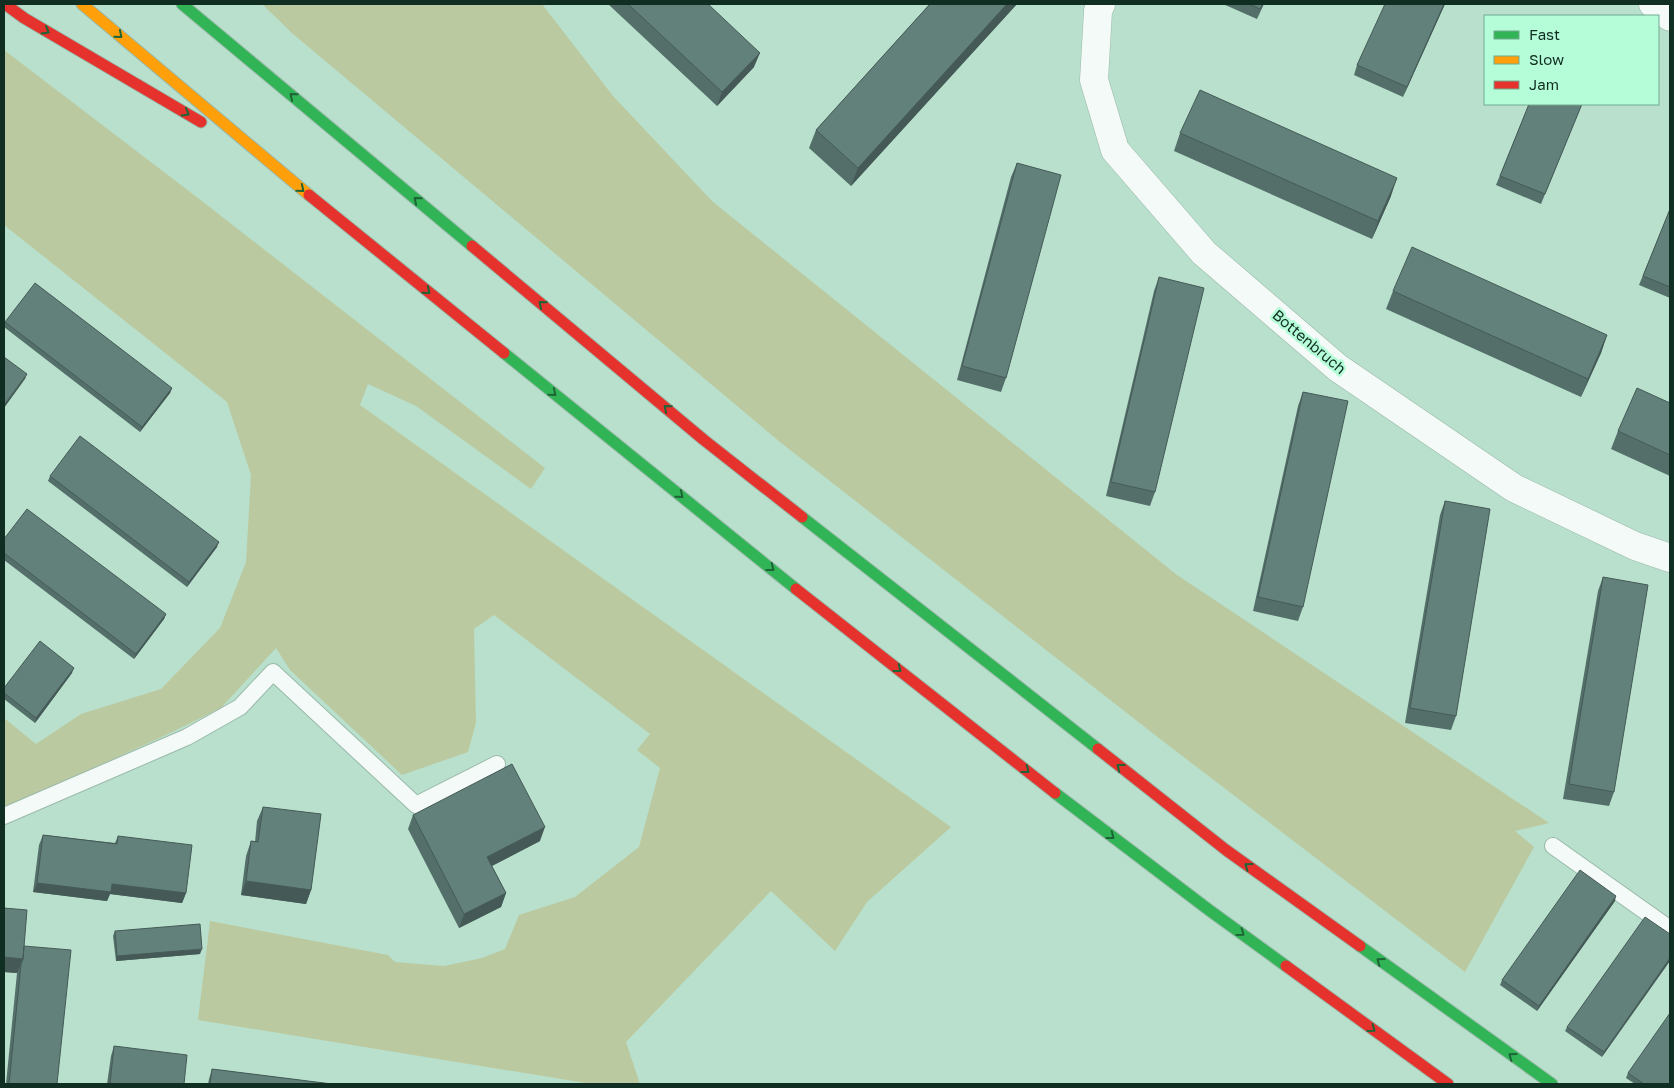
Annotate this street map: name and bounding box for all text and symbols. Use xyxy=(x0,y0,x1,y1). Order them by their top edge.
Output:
legend xyxy=(1484,15,1659,105)
one-way arrow xyxy=(40,24,49,34)
text: Fast xyxy=(1529,25,1560,43)
one-way arrow xyxy=(113,30,122,38)
text: Slow xyxy=(1529,50,1564,68)
text: Jam xyxy=(1529,75,1559,93)
one-way arrow xyxy=(289,93,298,102)
one-way arrow xyxy=(181,107,190,117)
one-way arrow xyxy=(295,183,304,191)
one-way arrow xyxy=(414,197,423,206)
one-way arrow xyxy=(421,285,430,293)
one-way arrow xyxy=(539,302,548,310)
street label: Bottenbruch xyxy=(1269,305,1350,377)
one-way arrow xyxy=(547,388,556,396)
one-way arrow xyxy=(663,405,672,414)
one-way arrow xyxy=(674,490,683,499)
one-way arrow xyxy=(765,563,774,572)
one-way arrow xyxy=(892,664,901,672)
one-way arrow xyxy=(1020,764,1029,773)
one-way arrow xyxy=(1117,764,1126,772)
one-way arrow xyxy=(1105,830,1115,839)
one-way arrow xyxy=(1244,863,1254,872)
one-way arrow xyxy=(1235,927,1245,936)
one-way arrow xyxy=(1376,958,1386,967)
one-way arrow xyxy=(1366,1023,1376,1032)
one-way arrow xyxy=(1508,1053,1518,1062)

